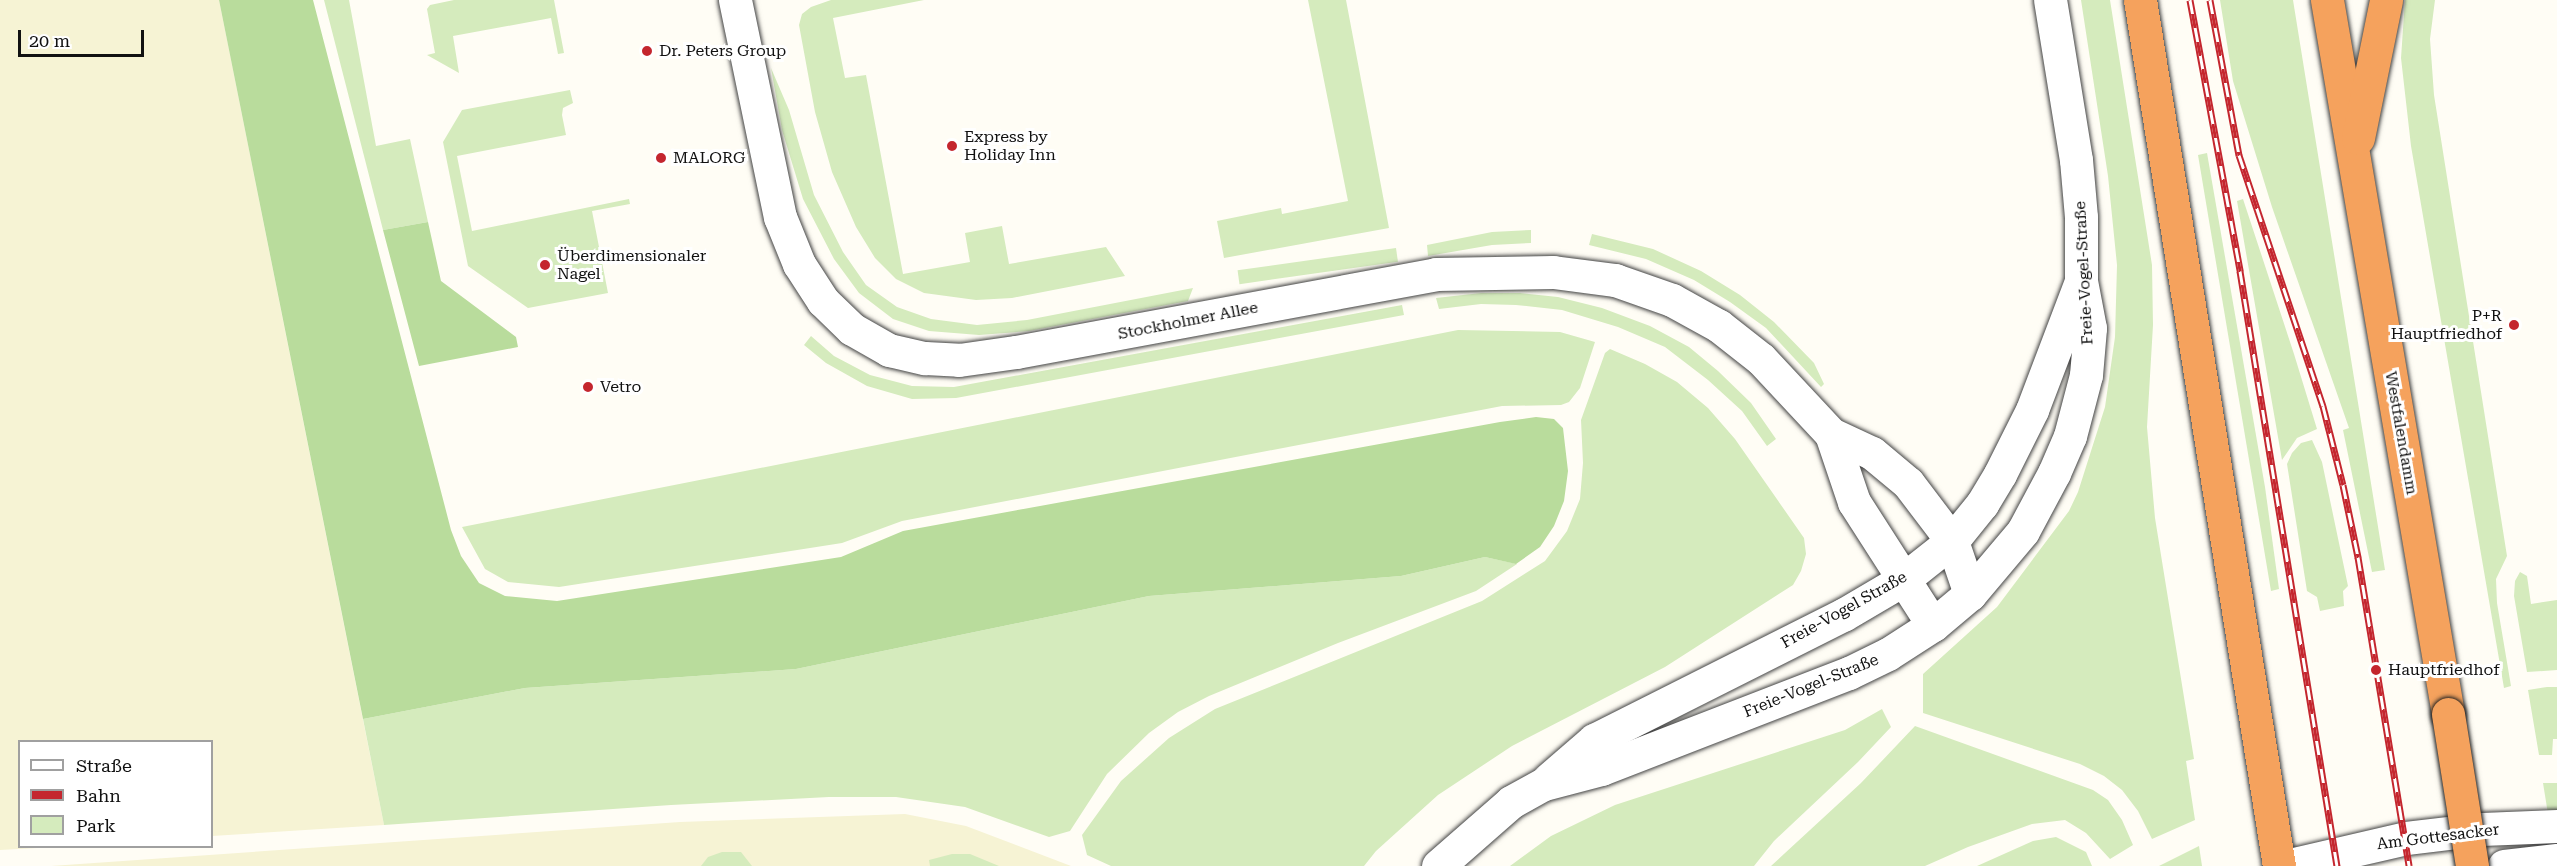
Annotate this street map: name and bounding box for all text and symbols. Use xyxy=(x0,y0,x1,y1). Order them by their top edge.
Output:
scale bar xyxy=(21,18,147,56)
text: 20 m xyxy=(29,30,70,51)
place label: Dr. Peters Group xyxy=(659,41,786,61)
marker: Dr. Peters Group xyxy=(640,44,654,58)
place label: Express by Holiday Inn xyxy=(964,127,1056,165)
marker: Express by Holiday Inn xyxy=(945,139,959,153)
place label: MALORG xyxy=(673,148,745,168)
marker: MALORG xyxy=(654,151,668,165)
street label: Freie-Vogel-Straße xyxy=(2071,201,2097,345)
place label: Überdimensionaler Nagel xyxy=(557,246,706,284)
marker: Überdimensionaler Nagel xyxy=(538,258,552,272)
street label: Stockholmer Allee xyxy=(1116,298,1260,344)
place label: P+R Hauptfriedhof xyxy=(2391,306,2502,344)
marker: P+R Hauptfriedhof xyxy=(2507,318,2521,332)
street label: Westfalendamm xyxy=(2381,370,2421,496)
place label: Vetro xyxy=(600,377,641,397)
marker: Vetro xyxy=(581,380,595,394)
street label: Freie-Vogel Straße xyxy=(1778,567,1910,653)
street label: Freie-Vogel-Straße xyxy=(1741,650,1881,722)
place label: Hauptfriedhof xyxy=(2388,660,2499,680)
marker: Hauptfriedhof xyxy=(2369,663,2383,677)
legend xyxy=(18,740,213,848)
text: Straße xyxy=(76,755,132,776)
text: Bahn xyxy=(76,785,121,806)
text: Park xyxy=(76,815,116,836)
street label: Am Gottesacker xyxy=(2376,820,2500,854)

